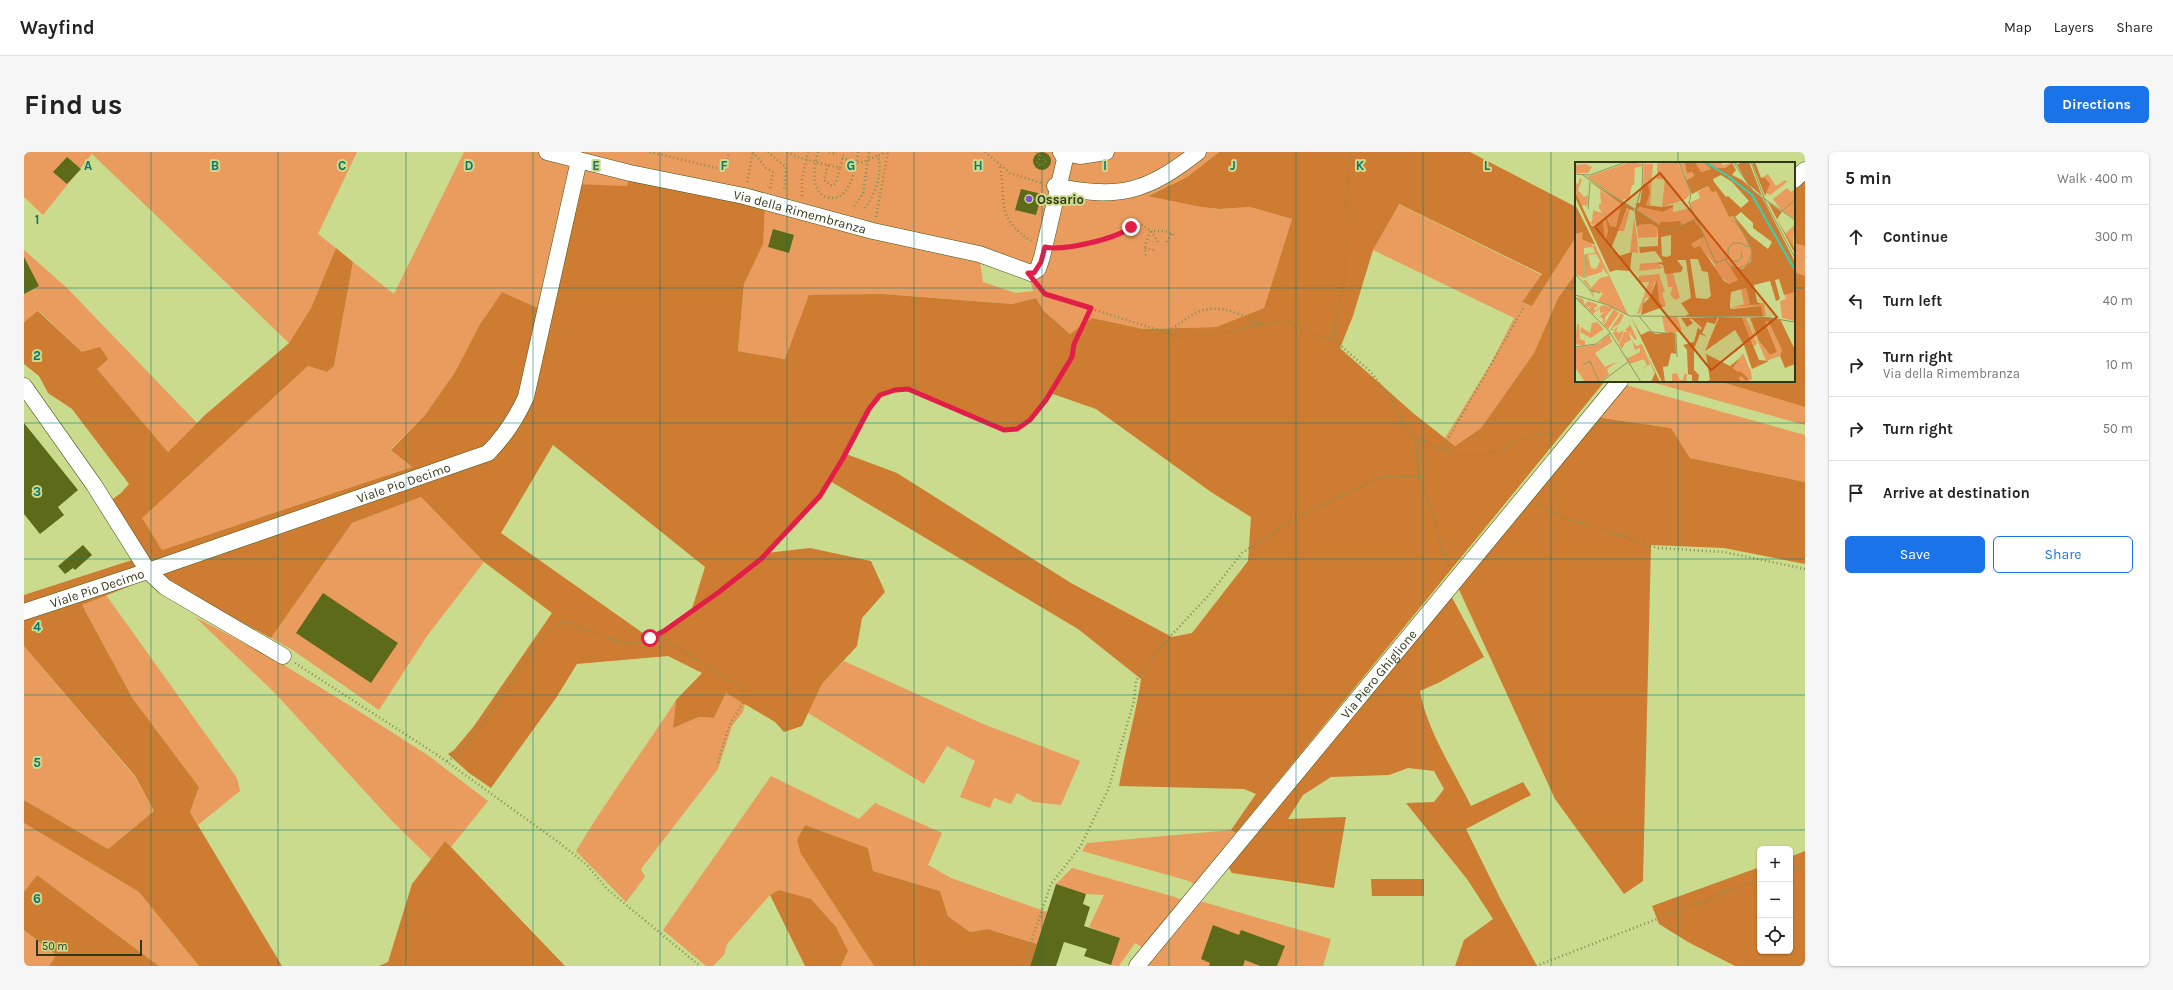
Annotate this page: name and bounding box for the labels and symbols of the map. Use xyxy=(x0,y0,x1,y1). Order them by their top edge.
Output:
text: A xyxy=(84,158,92,173)
text: B xyxy=(211,158,219,173)
text: C xyxy=(338,158,346,173)
text: D xyxy=(465,158,474,173)
text: E xyxy=(592,158,600,173)
text: F xyxy=(720,158,728,173)
text: G xyxy=(847,158,855,173)
text: H xyxy=(973,158,983,173)
text: I xyxy=(1103,158,1107,173)
text: J xyxy=(1230,158,1236,173)
text: K xyxy=(1356,158,1365,173)
text: L xyxy=(1484,158,1491,173)
inset map xyxy=(1575,162,1795,382)
street label: Via della Rimembranza xyxy=(732,187,868,237)
place label: Ossario xyxy=(1037,192,1084,207)
marker: Ossario xyxy=(1024,194,1034,204)
text: 1 xyxy=(35,212,39,227)
route end xyxy=(1122,218,1140,236)
text: 2 xyxy=(33,348,41,363)
street label: Viale Pio Decimo xyxy=(355,460,452,506)
text: 3 xyxy=(33,484,41,499)
street label: Viale Pio Decimo xyxy=(48,566,146,611)
text: 4 xyxy=(33,619,41,634)
street label: Via Piero Ghiglione xyxy=(1338,626,1420,722)
route start xyxy=(641,629,659,647)
text: 5 xyxy=(33,755,41,770)
text: 6 xyxy=(33,891,41,906)
scale bar xyxy=(36,938,142,957)

